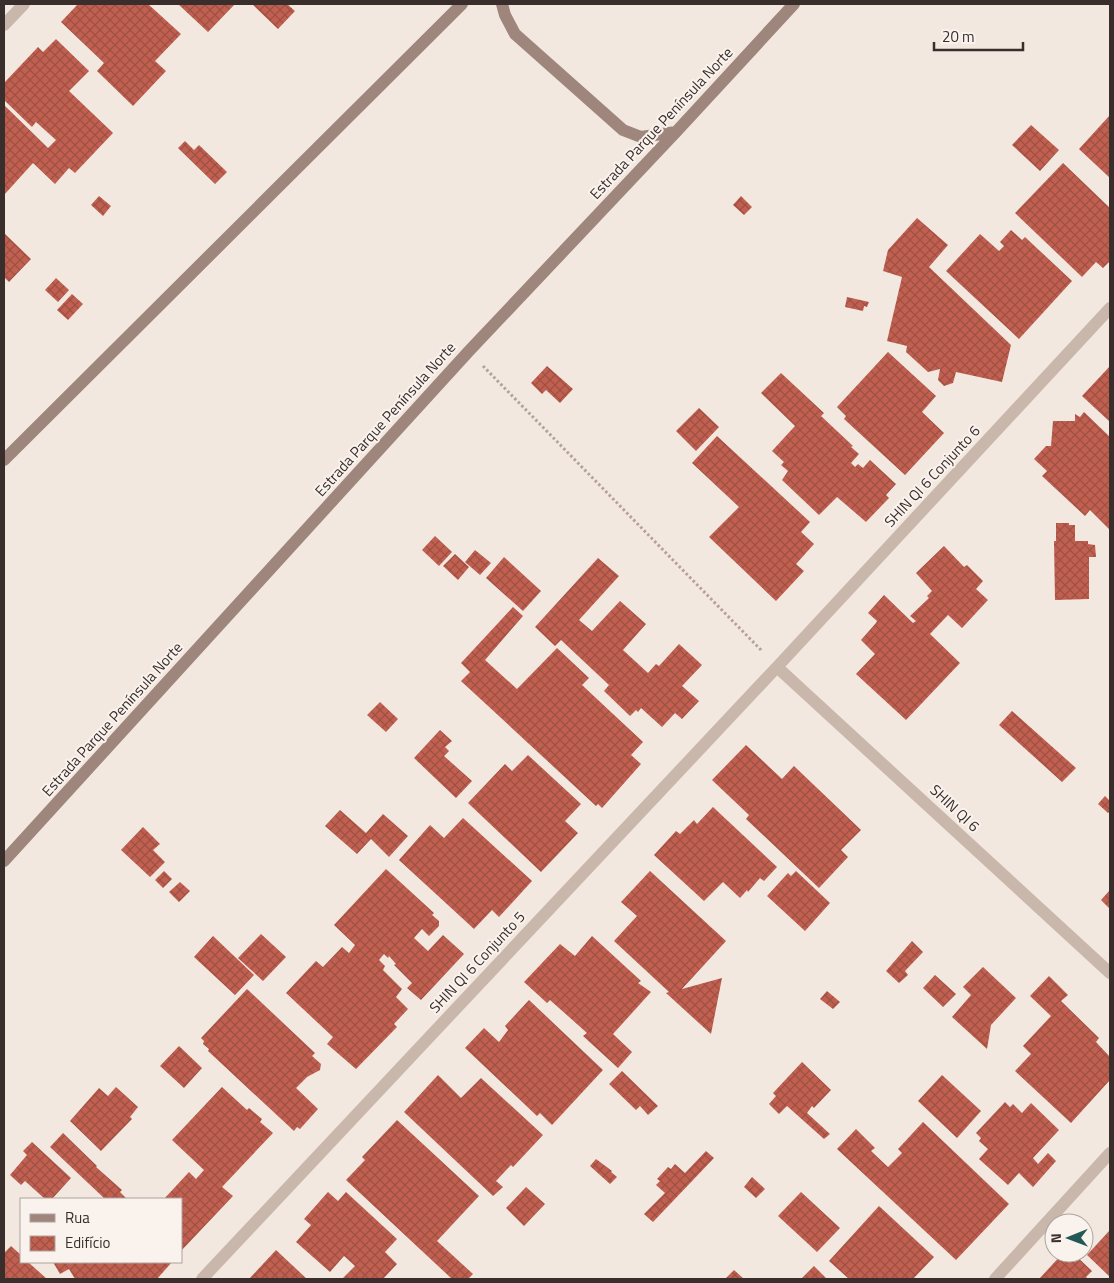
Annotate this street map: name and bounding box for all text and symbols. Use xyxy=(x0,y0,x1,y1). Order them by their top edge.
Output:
scale bar xyxy=(934,20,1023,52)
text: 20 m xyxy=(942,25,975,48)
street label: Estrada Parque Península Norte xyxy=(584,42,738,204)
street label: Estrada Parque Península Norte xyxy=(309,337,461,501)
street label: SHIN QI 6 Conjunto 6 xyxy=(879,420,985,532)
street label: Estrada Parque Península Norte xyxy=(36,637,188,801)
street label: SHIN QI 6 xyxy=(925,779,985,837)
street label: SHIN QI 6 Conjunto 5 xyxy=(424,906,530,1018)
legend xyxy=(20,1198,182,1263)
text: Rua xyxy=(65,1206,90,1229)
north arrow xyxy=(1044,1213,1094,1263)
text: Edifício xyxy=(65,1231,110,1254)
text: N xyxy=(1045,1233,1066,1243)

